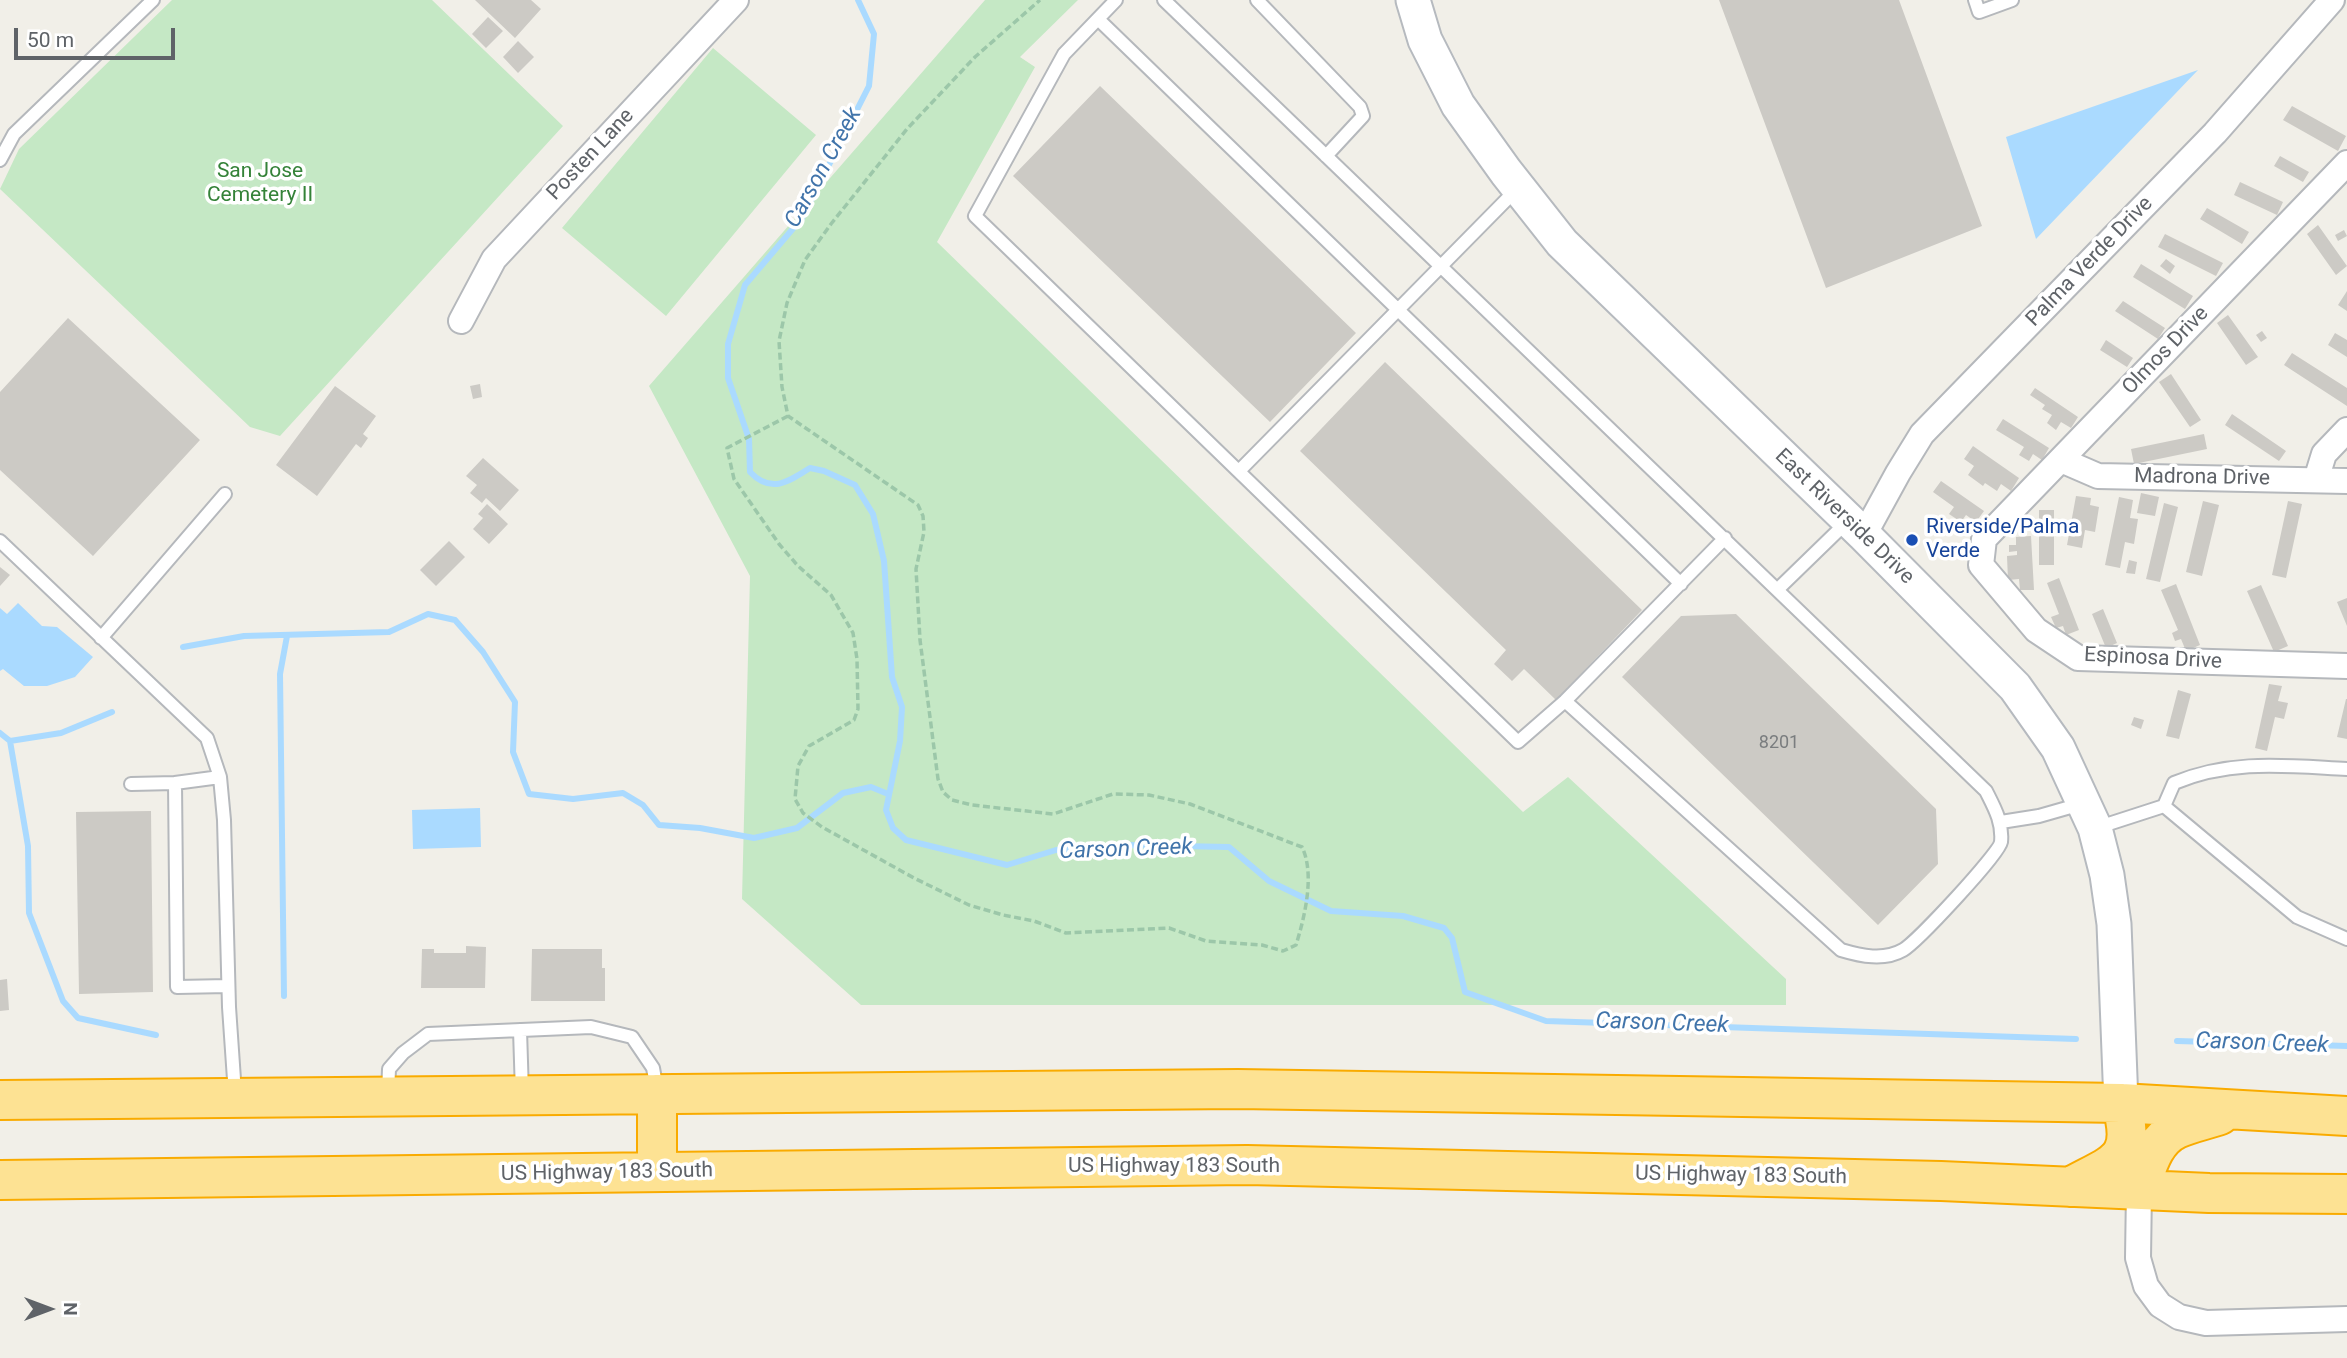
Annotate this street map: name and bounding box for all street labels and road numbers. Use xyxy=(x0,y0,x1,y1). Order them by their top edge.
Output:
street label: Posten Lane xyxy=(542,104,640,206)
street label: Palma Verde Drive xyxy=(2022,192,2158,332)
street label: Olmos Drive xyxy=(2118,302,2214,400)
street label: East Riverside Drive xyxy=(1769,444,1919,590)
street label: Madrona Drive xyxy=(2134,464,2270,492)
street label: Espinosa Drive xyxy=(2083,643,2223,675)
street label: US Highway 183 South xyxy=(1068,1154,1280,1180)
street label: US Highway 183 South xyxy=(501,1159,713,1187)
street label: US Highway 183 South xyxy=(1635,1162,1847,1190)

